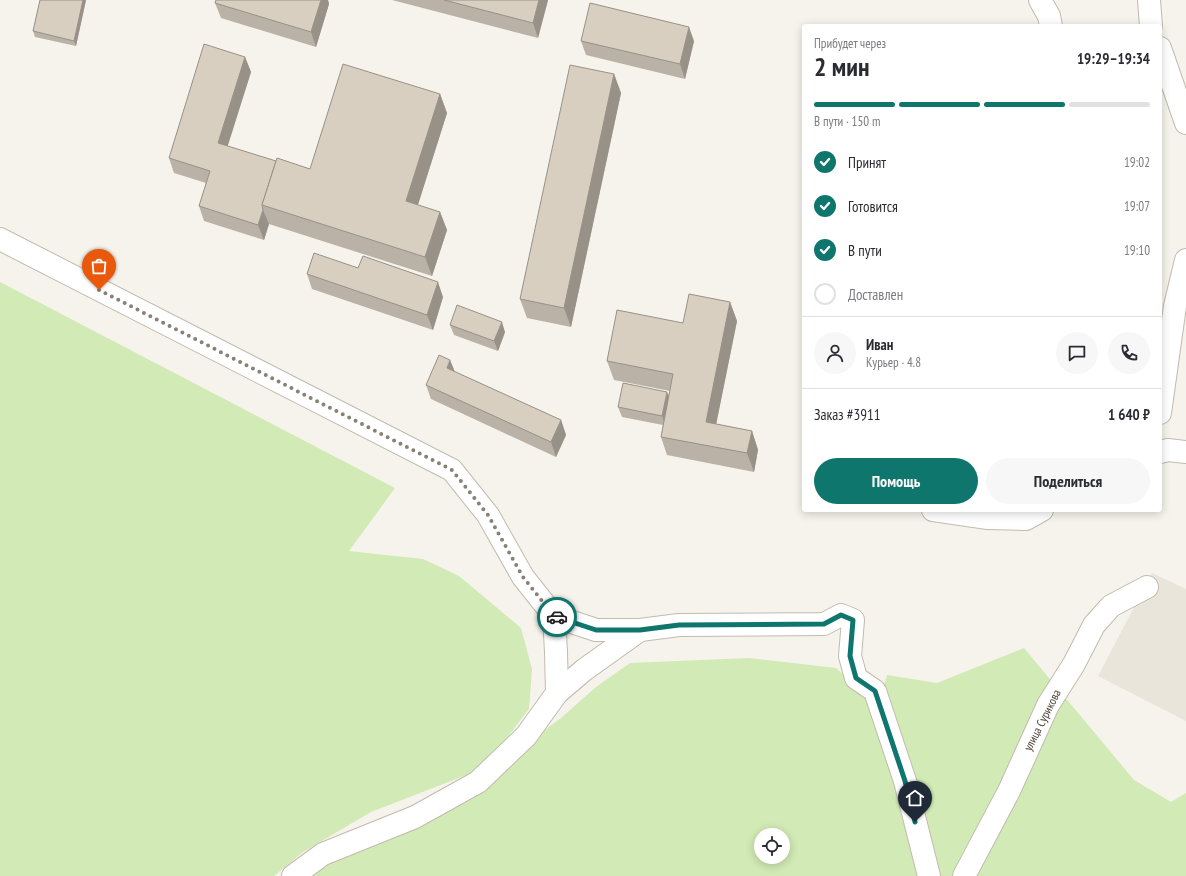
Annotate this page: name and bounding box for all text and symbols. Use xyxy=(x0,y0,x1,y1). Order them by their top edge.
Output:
text: Прибудет через xyxy=(814,35,886,52)
text: 19:29–19:34 xyxy=(1077,49,1150,68)
text: 2 мин xyxy=(814,50,869,83)
text: В пути · 150 m xyxy=(814,113,880,130)
icon: check xyxy=(814,151,836,173)
text: Принят xyxy=(848,153,886,172)
text: 19:02 xyxy=(1124,154,1150,171)
icon: check xyxy=(814,195,836,217)
text: Готовится xyxy=(848,197,898,216)
text: 19:07 xyxy=(1124,198,1150,215)
icon: check xyxy=(814,239,836,261)
text: В пути xyxy=(848,241,882,260)
text: 19:10 xyxy=(1124,242,1150,259)
pin xyxy=(82,249,116,290)
icon: bag xyxy=(88,255,110,277)
text: Доставлен xyxy=(848,285,903,304)
button: person xyxy=(814,332,856,374)
button: chat xyxy=(1056,332,1098,374)
button: phone xyxy=(1108,332,1150,374)
text: Иван xyxy=(866,335,893,354)
text: Курьер · 4.8 xyxy=(866,354,921,371)
text: Заказ #3911 xyxy=(814,405,881,424)
text: 1 640 ₽ xyxy=(1108,405,1150,424)
button: Помощь xyxy=(814,458,978,504)
button: Поделиться xyxy=(986,458,1150,504)
courier xyxy=(537,597,577,637)
icon: car xyxy=(546,606,568,628)
street label: улица Сурикова xyxy=(1020,687,1064,753)
pin xyxy=(898,781,932,822)
icon: home xyxy=(904,787,926,809)
map controls xyxy=(754,828,790,864)
button: locate xyxy=(754,828,790,864)

